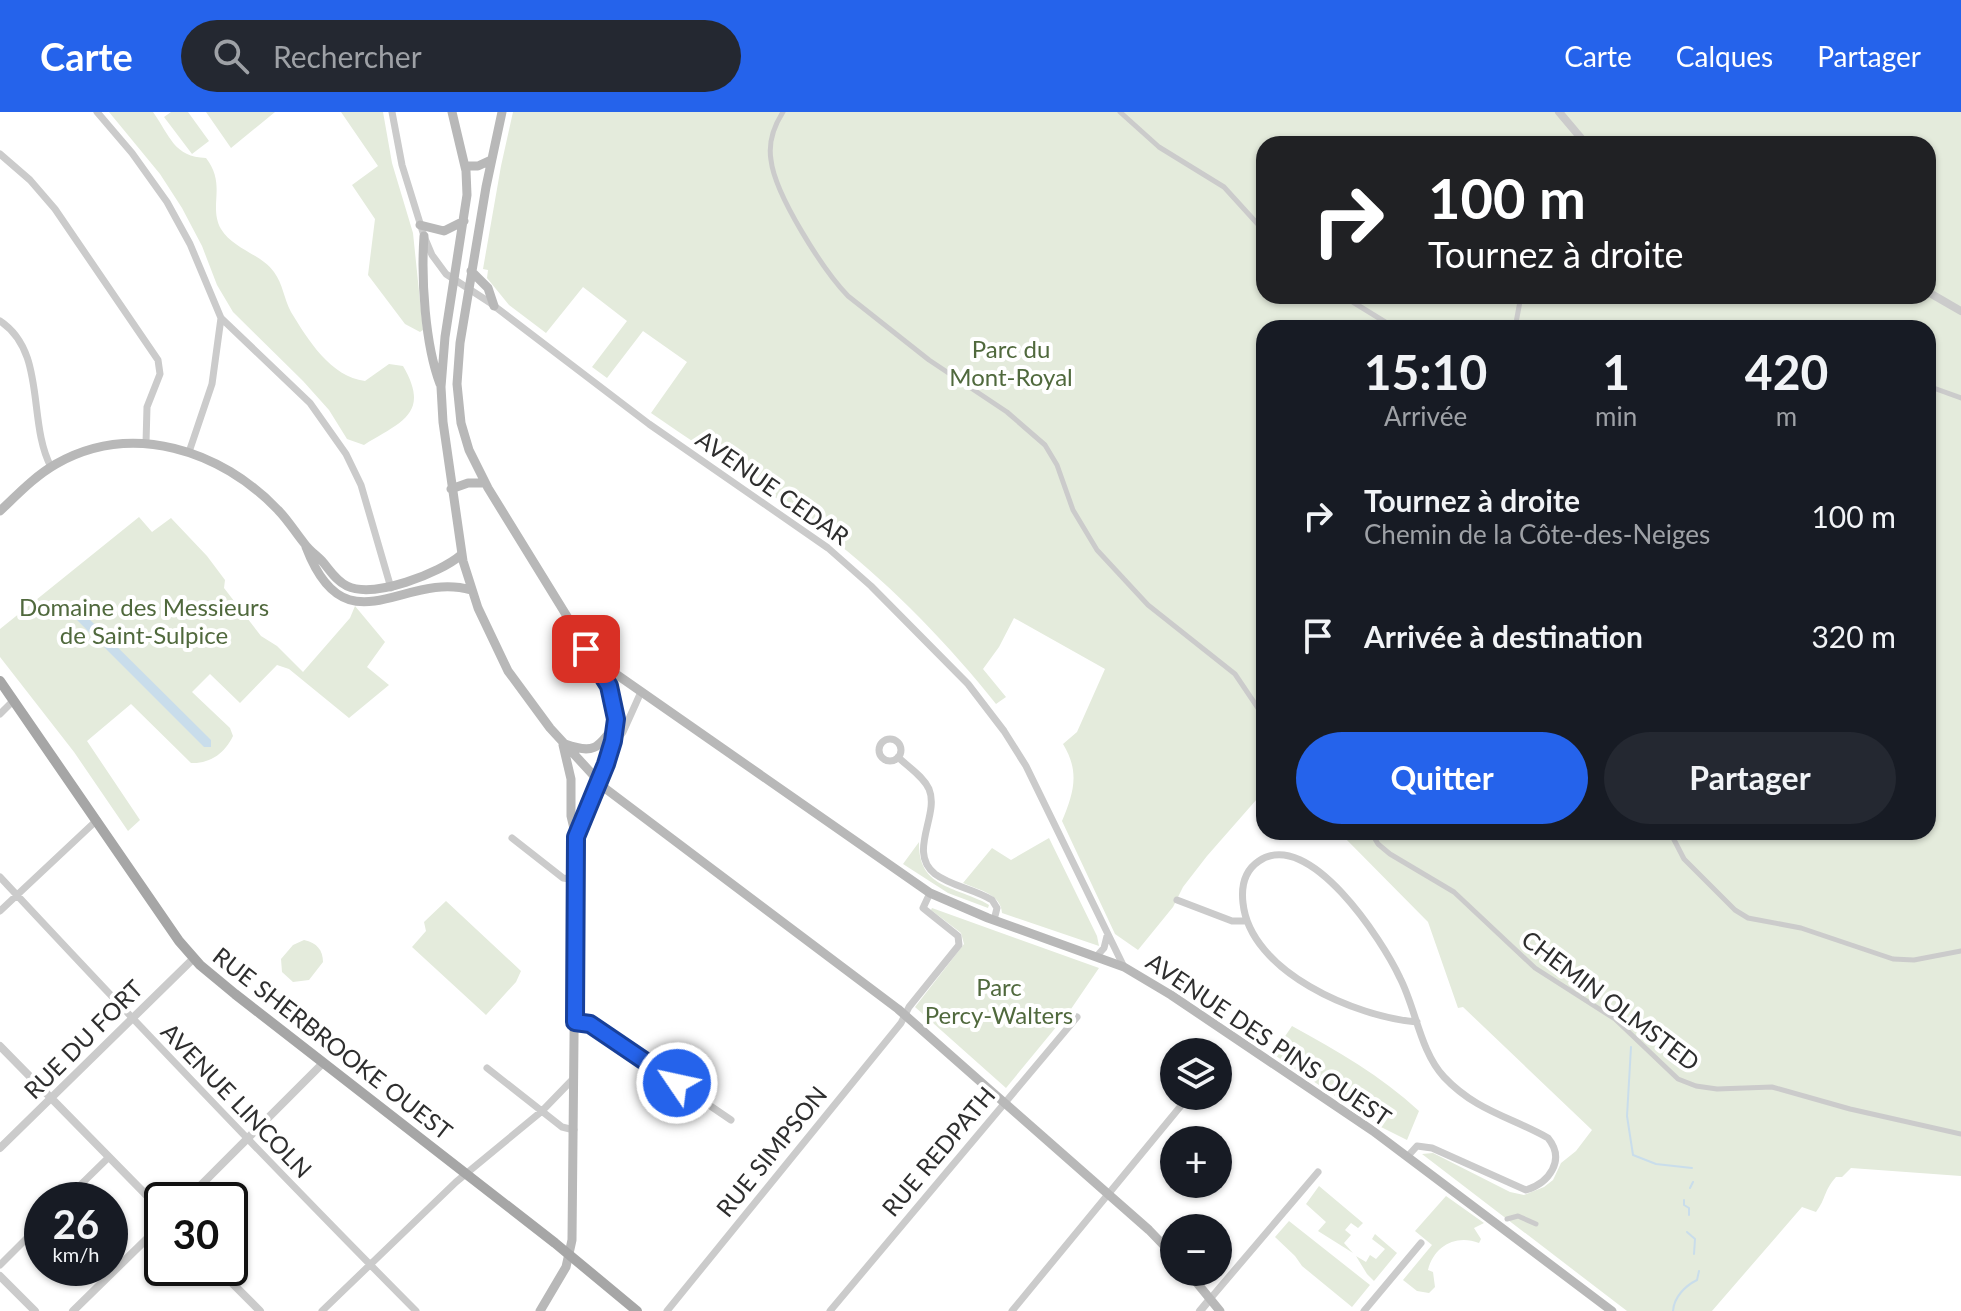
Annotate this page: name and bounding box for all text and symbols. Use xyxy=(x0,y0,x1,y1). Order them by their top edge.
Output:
search box xyxy=(181,20,741,92)
text: Carte xyxy=(40,33,133,79)
icon: search xyxy=(209,34,253,78)
text: Rechercher xyxy=(273,38,422,74)
text: Carte xyxy=(1564,39,1632,73)
text: Calques xyxy=(1676,39,1773,73)
text: Partager xyxy=(1817,39,1921,73)
text: 100 m xyxy=(1428,164,1586,231)
icon: right xyxy=(1296,168,1400,272)
text: Tournez à droite xyxy=(1428,232,1684,276)
park label: Parc du Mont-Royal xyxy=(949,334,1073,391)
text: 15:10 xyxy=(1364,343,1487,400)
text: 1 xyxy=(1602,343,1630,400)
text: 420 xyxy=(1745,343,1828,400)
text: Arrivée xyxy=(1384,400,1467,432)
text: min xyxy=(1595,400,1637,432)
text: m xyxy=(1776,400,1797,432)
street label: AVENUE CEDAR xyxy=(691,423,855,551)
text: Tournez à droite xyxy=(1364,482,1580,518)
icon: right xyxy=(1296,494,1340,538)
text: 100 m xyxy=(1811,498,1896,534)
text: Chemin de la Côte-des-Neiges xyxy=(1364,518,1710,550)
park label: Domaine des Messieurs de Saint-Sulpice xyxy=(19,592,269,649)
icon: arrive xyxy=(1296,614,1340,658)
pin xyxy=(552,615,620,683)
text: Arrivée à destination xyxy=(1364,618,1643,654)
text: 320 m xyxy=(1811,618,1896,654)
icon: arrive xyxy=(564,627,608,671)
button: Quitter xyxy=(1296,732,1588,824)
button: Partager xyxy=(1604,732,1896,824)
street label: CHEMIN OLMSTED xyxy=(1516,924,1706,1076)
street label: RUE SHERBROOKE OUEST xyxy=(208,941,458,1145)
street label: AVENUE DES PINS OUEST xyxy=(1141,946,1397,1132)
park label: Parc Percy-Walters xyxy=(925,972,1073,1029)
street label: RUE DU FORT xyxy=(18,974,148,1104)
street label: AVENUE LINCOLN xyxy=(156,1017,318,1183)
map controls xyxy=(1160,1038,1232,1286)
button: layers xyxy=(1160,1038,1232,1110)
position arrow xyxy=(635,1041,719,1125)
street label: RUE SIMPSON xyxy=(710,1080,832,1222)
street label: RUE REDPATH xyxy=(875,1080,1001,1222)
button: + xyxy=(1160,1126,1232,1198)
speed limit sign: 30 xyxy=(144,1182,248,1286)
text: 26 xyxy=(53,1200,99,1248)
button: − xyxy=(1160,1214,1232,1286)
text: km/h xyxy=(53,1242,99,1266)

